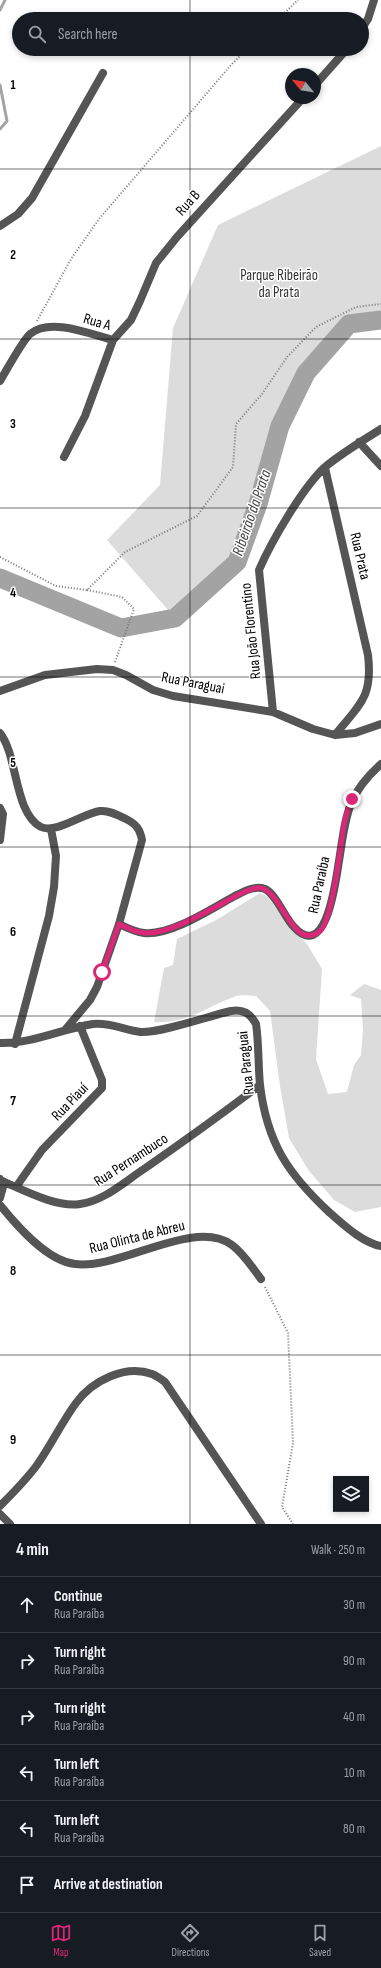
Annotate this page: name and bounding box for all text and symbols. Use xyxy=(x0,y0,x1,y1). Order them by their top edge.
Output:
search box xyxy=(12,12,369,56)
icon: search xyxy=(26,23,48,45)
text: Search here xyxy=(58,25,118,44)
north arrow xyxy=(285,68,321,104)
text: 1 xyxy=(10,77,16,93)
street label: Rua B xyxy=(172,186,205,220)
text: 2 xyxy=(10,247,16,263)
park label: Parque Ribeirão da Prata xyxy=(240,266,318,302)
street label: Rua A xyxy=(81,309,114,335)
text: 3 xyxy=(10,416,16,432)
water label: Ribeirão da Prata xyxy=(228,467,276,558)
street label: Rua Prata xyxy=(345,531,375,582)
street label: Rua João Florentino xyxy=(237,582,265,680)
text: 4 xyxy=(10,585,16,601)
street label: Rua Paraguai xyxy=(160,668,226,698)
text: 5 xyxy=(10,755,16,771)
route end xyxy=(343,790,361,808)
street label: Rua Paraíba xyxy=(304,854,334,915)
text: 6 xyxy=(10,924,16,940)
route start xyxy=(93,963,111,981)
street label: Rua Paraguai xyxy=(233,1030,259,1096)
street label: Rua Piauí xyxy=(47,1079,93,1125)
text: 7 xyxy=(10,1093,16,1109)
street label: Rua Pernambuco xyxy=(90,1129,172,1191)
street label: Rua Olinta de Abreu xyxy=(87,1216,187,1258)
text: 8 xyxy=(10,1263,16,1279)
text: 9 xyxy=(10,1432,16,1448)
map controls xyxy=(333,1476,369,1512)
button: layers xyxy=(333,1476,369,1512)
text: 4 min xyxy=(16,1540,49,1560)
text: Walk · 250 m xyxy=(311,1542,365,1558)
text: Continue xyxy=(54,1587,103,1606)
icon: ahead xyxy=(16,1594,38,1616)
text: 30 m xyxy=(343,1597,365,1613)
text: Rua Paraíba xyxy=(54,1606,104,1622)
text: Turn right xyxy=(54,1643,106,1662)
icon: right xyxy=(16,1650,38,1672)
text: 90 m xyxy=(343,1653,365,1669)
text: Rua Paraíba xyxy=(54,1662,104,1678)
text: Turn right xyxy=(54,1699,106,1718)
icon: right xyxy=(16,1706,38,1728)
text: 40 m xyxy=(343,1709,365,1725)
text: Rua Paraíba xyxy=(54,1718,104,1734)
text: Turn left xyxy=(54,1755,99,1774)
icon: left xyxy=(16,1762,38,1784)
text: 10 m xyxy=(344,1765,365,1781)
text: Rua Paraíba xyxy=(54,1774,104,1790)
text: Turn left xyxy=(54,1811,99,1830)
icon: left xyxy=(16,1818,38,1840)
text: 80 m xyxy=(343,1821,365,1837)
text: Rua Paraíba xyxy=(54,1830,104,1846)
icon: arrive xyxy=(16,1874,38,1896)
text: Arrive at destination xyxy=(54,1875,163,1894)
tab: Map xyxy=(50,1922,72,1959)
tab: Directions xyxy=(172,1922,209,1959)
tab: Saved xyxy=(309,1922,331,1959)

